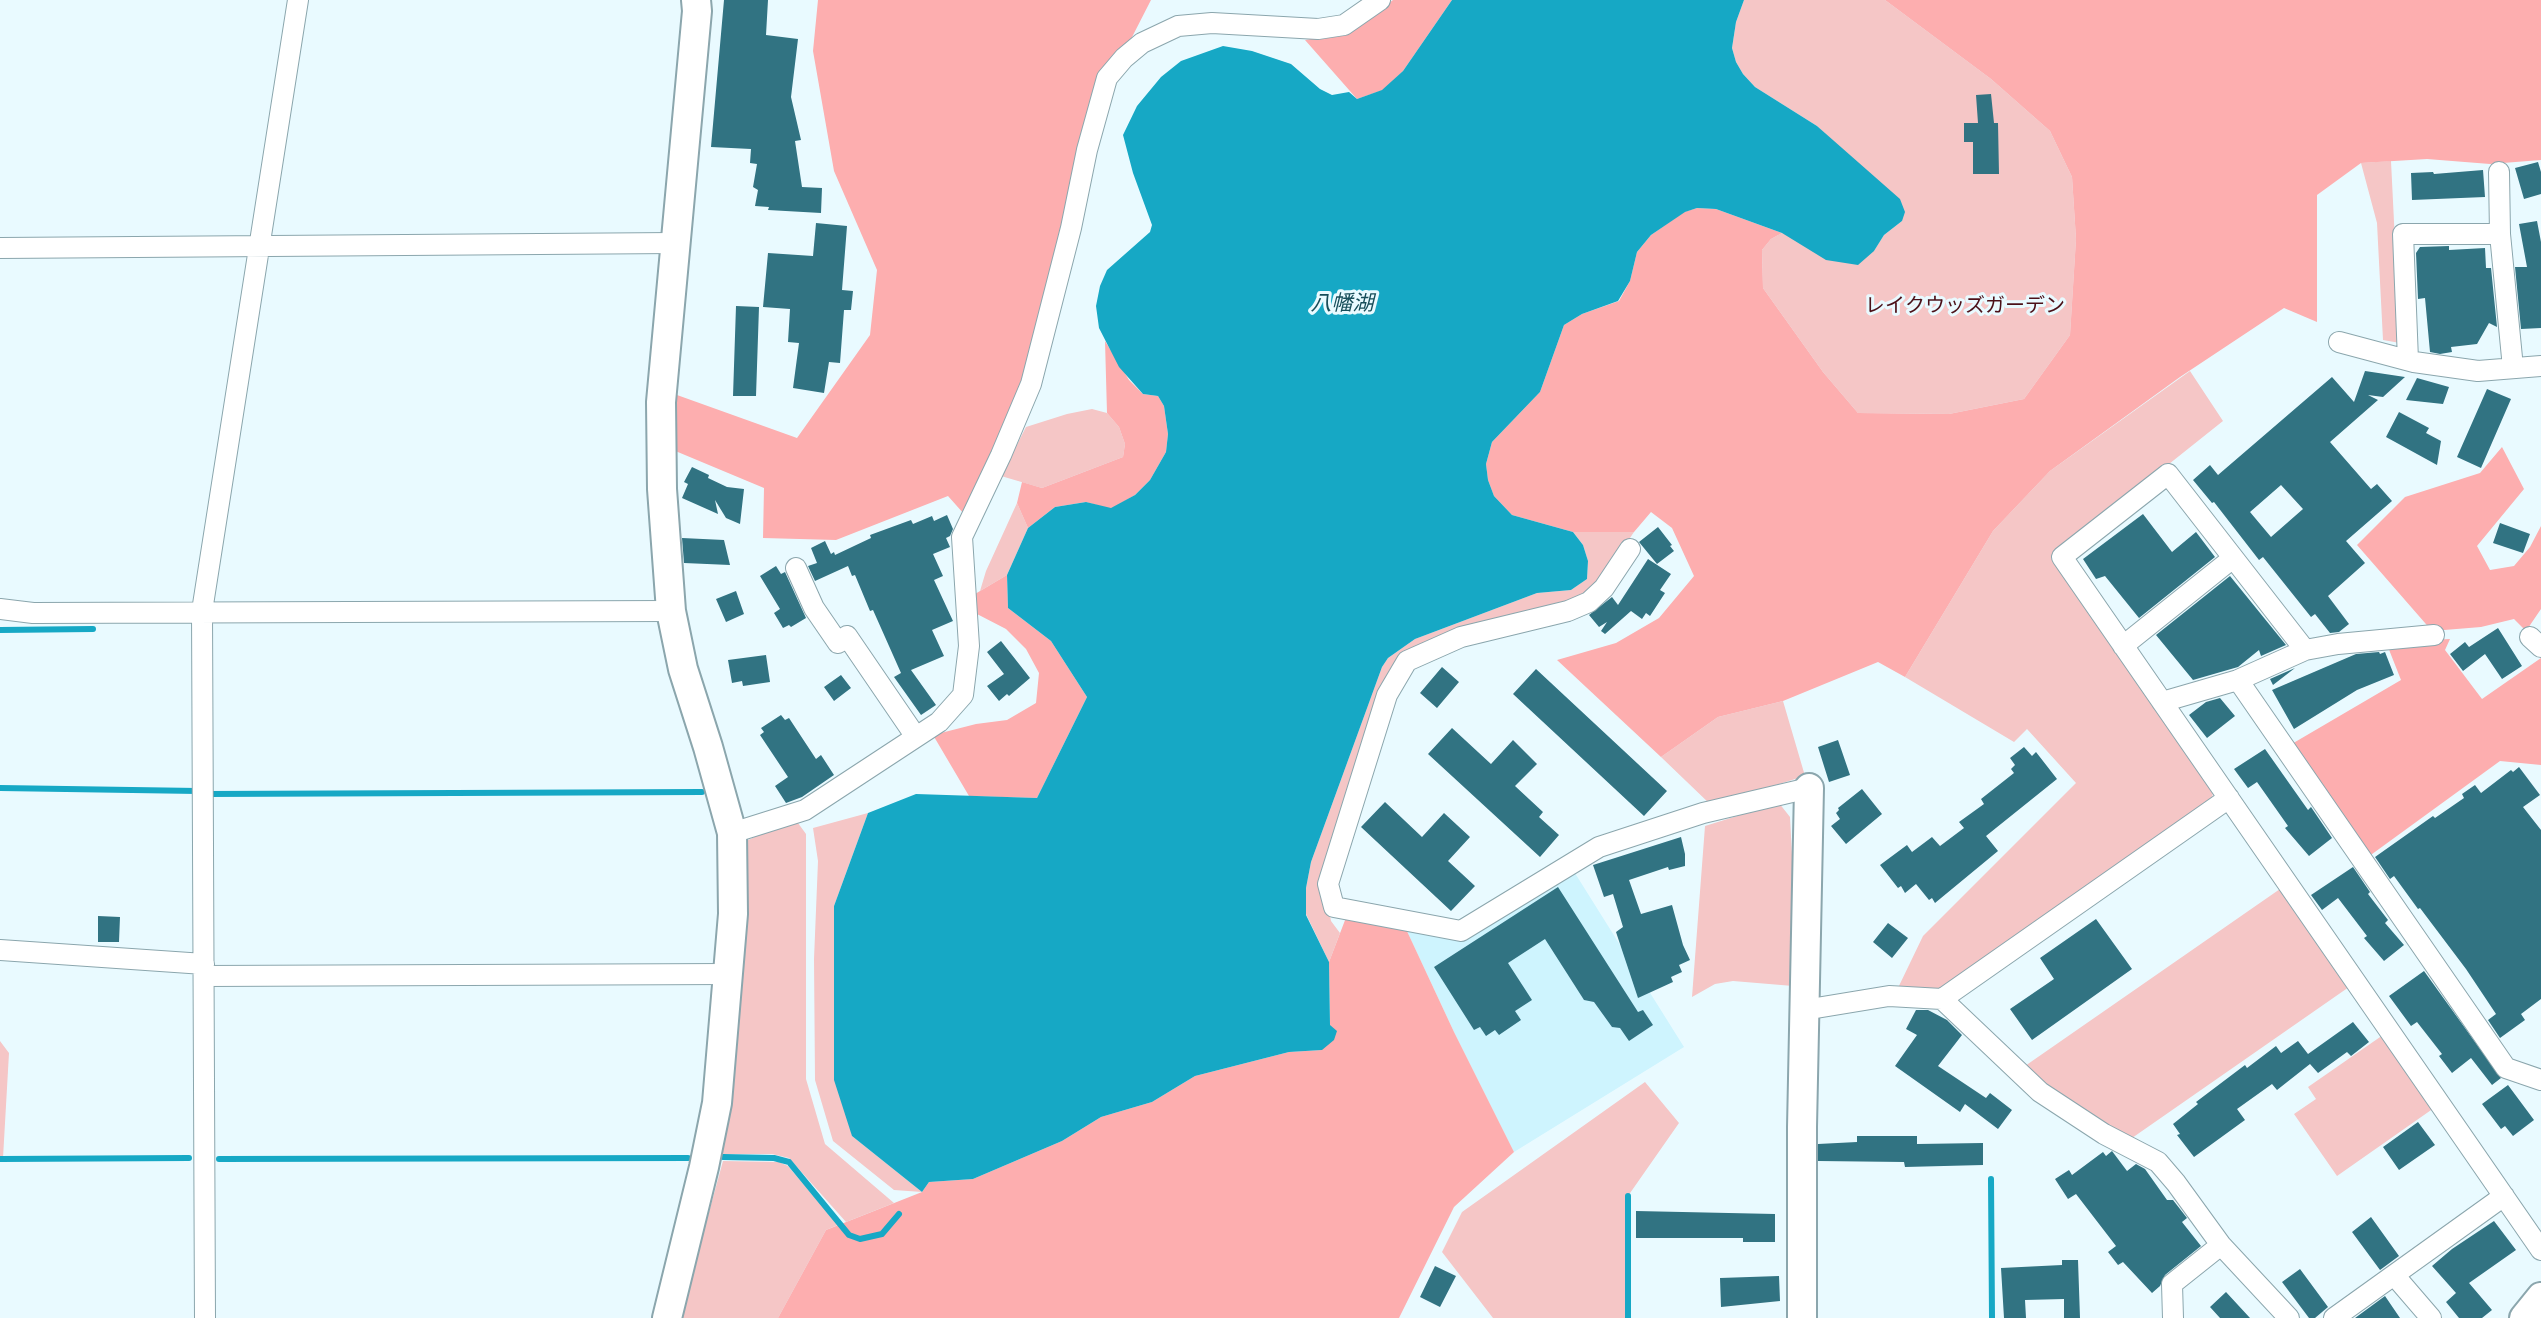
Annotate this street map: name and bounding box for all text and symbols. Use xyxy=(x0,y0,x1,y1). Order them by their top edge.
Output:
water label: 八幡湖 xyxy=(1311,290,1373,316)
park label: レイクウッズガーデン xyxy=(1865,293,2065,317)

